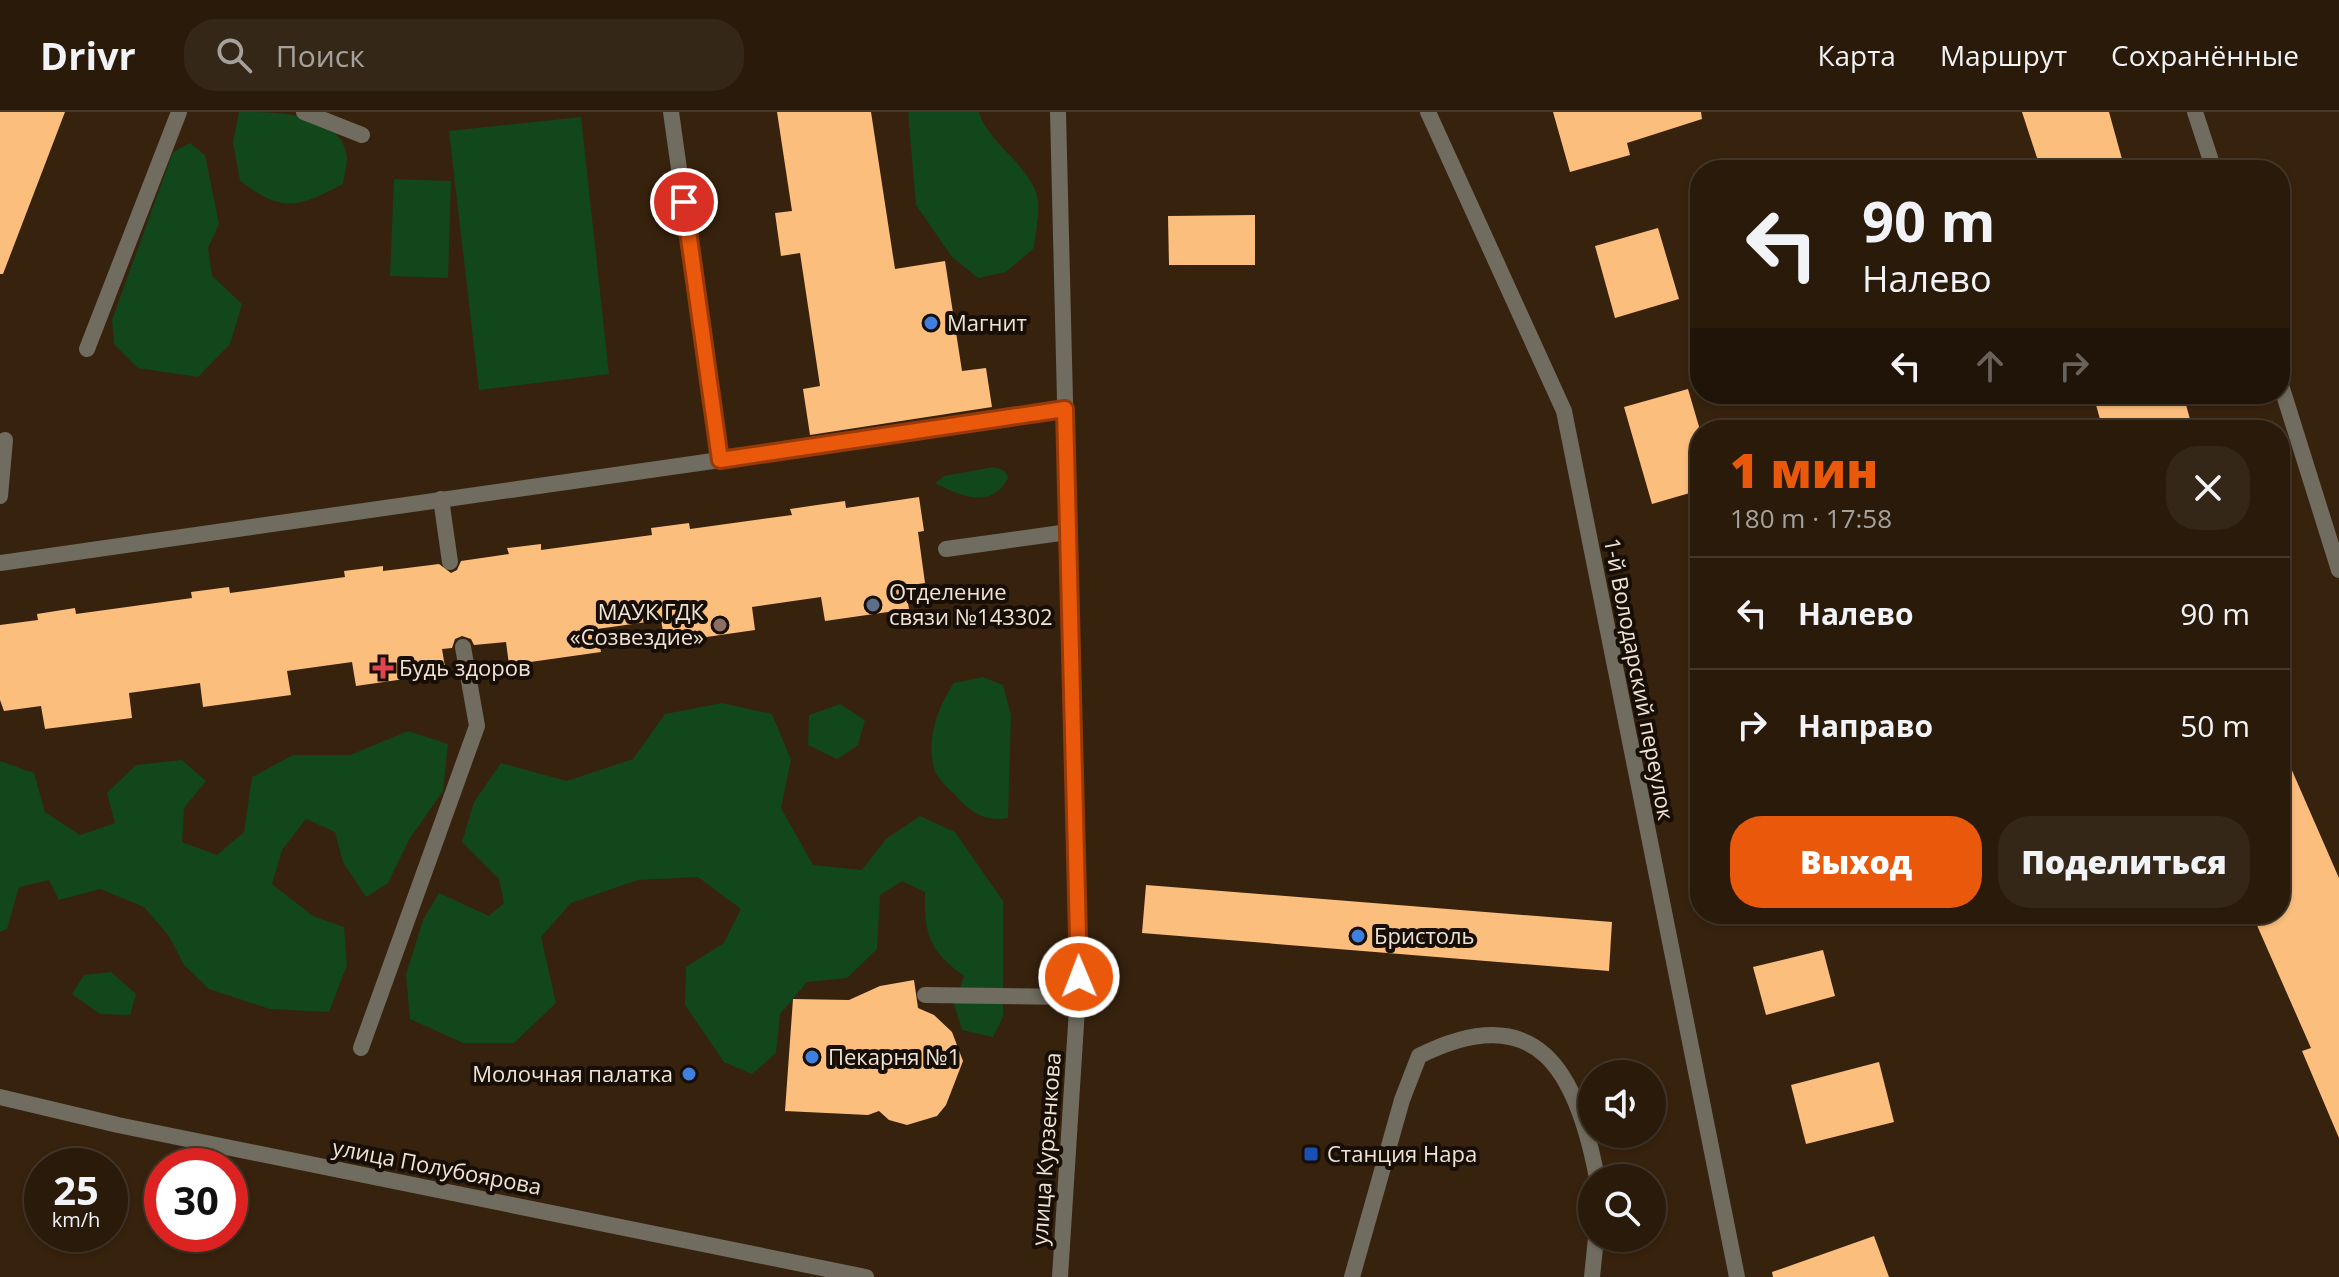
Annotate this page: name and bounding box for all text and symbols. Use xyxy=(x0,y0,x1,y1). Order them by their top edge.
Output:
search box xyxy=(184,19,744,91)
text: Drivr xyxy=(40,29,136,81)
icon: search xyxy=(212,33,256,77)
text: Поиск xyxy=(276,35,365,76)
text: Карта xyxy=(1817,36,1896,74)
text: Маршрут xyxy=(1940,36,2067,74)
text: Сохранённые xyxy=(2111,36,2299,74)
pin xyxy=(650,168,718,236)
icon: arrive xyxy=(662,180,706,224)
text: 90 m xyxy=(1862,182,1996,258)
icon: left xyxy=(1730,192,1834,296)
text: Налево xyxy=(1862,254,1992,303)
place label: Магнит xyxy=(947,307,1027,337)
marker: Магнит xyxy=(922,314,940,332)
icon: left xyxy=(1884,344,1928,388)
icon: ahead xyxy=(1968,344,2012,388)
icon: right xyxy=(2052,344,2096,388)
text: 1 мин xyxy=(1730,437,1878,502)
button: close xyxy=(2166,446,2250,530)
text: 180 m · 17:58 xyxy=(1730,500,1892,536)
street label: 1-й Володарский переулок xyxy=(1598,535,1682,823)
place label: Отделение связи №143302 xyxy=(889,576,1053,631)
icon: left xyxy=(1730,591,1774,635)
text: Налево xyxy=(1798,593,1914,634)
text: 90 m xyxy=(2180,593,2250,634)
place label: МАУК ГДК «Созвездие» xyxy=(570,596,705,651)
marker: Отделение связи №143302 xyxy=(864,596,882,614)
marker: МАУК ГДК «Созвездие» xyxy=(711,616,729,634)
place label: Будь здоров xyxy=(399,652,531,682)
marker: Будь здоров xyxy=(374,659,392,677)
icon: right xyxy=(1730,703,1774,747)
text: Направо xyxy=(1798,705,1933,746)
text: 50 m xyxy=(2180,705,2250,746)
button: Выход xyxy=(1730,816,1982,908)
button: Поделиться xyxy=(1998,816,2250,908)
place label: Бристоль xyxy=(1374,920,1475,950)
marker: Бристоль xyxy=(1349,927,1367,945)
position arrow xyxy=(1037,935,1121,1019)
place label: Пекарня №1 xyxy=(828,1041,960,1071)
marker: Пекарня №1 xyxy=(803,1048,821,1066)
street label: улица Курзенкова xyxy=(1023,1051,1067,1247)
place label: Молочная палатка xyxy=(472,1058,673,1088)
map controls xyxy=(1578,1060,1666,1252)
button: sound xyxy=(1578,1060,1666,1148)
marker: Молочная палатка xyxy=(680,1065,698,1083)
street label: улица Полубоярова xyxy=(330,1131,544,1201)
place label: Станция Нара xyxy=(1327,1138,1477,1168)
marker: Станция Нара xyxy=(1302,1145,1320,1163)
speed limit sign: 30 xyxy=(144,1148,248,1252)
text: 25 xyxy=(53,1162,99,1217)
button: search xyxy=(1578,1164,1666,1252)
text: km/h xyxy=(52,1206,100,1233)

